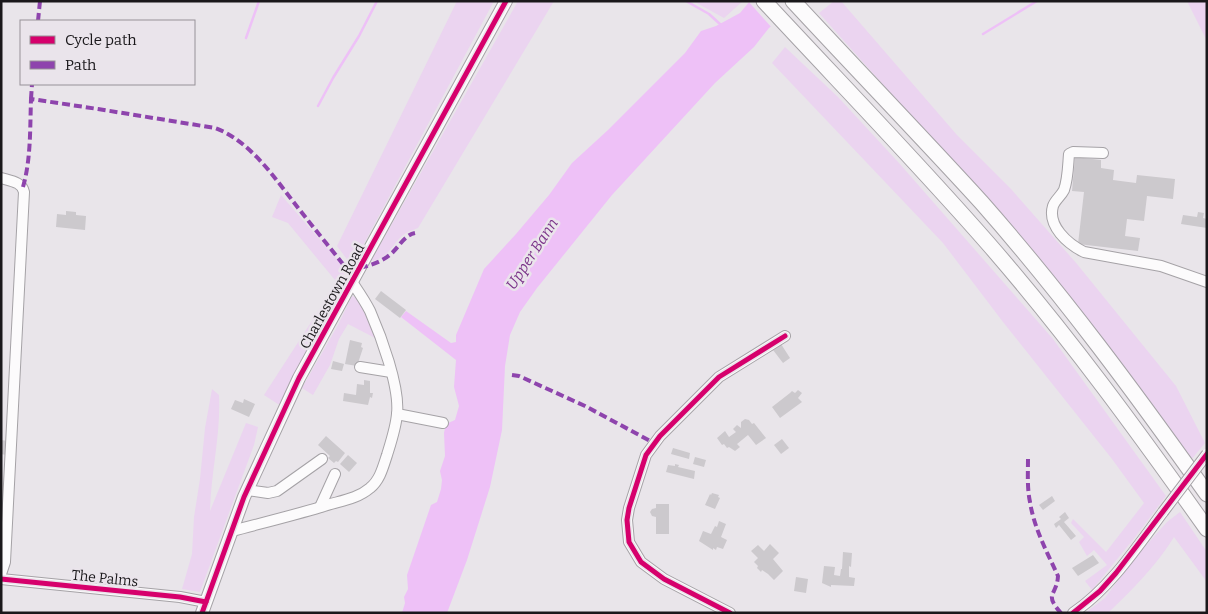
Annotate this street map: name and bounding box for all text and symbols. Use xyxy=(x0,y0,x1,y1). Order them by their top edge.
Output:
legend xyxy=(20,20,195,85)
text: Cycle path xyxy=(65,31,137,49)
text: Path xyxy=(65,56,97,74)
water label: Upper Bann xyxy=(502,215,562,293)
street label: Charlestown Road xyxy=(296,241,368,352)
street label: The Palms xyxy=(71,567,139,590)

